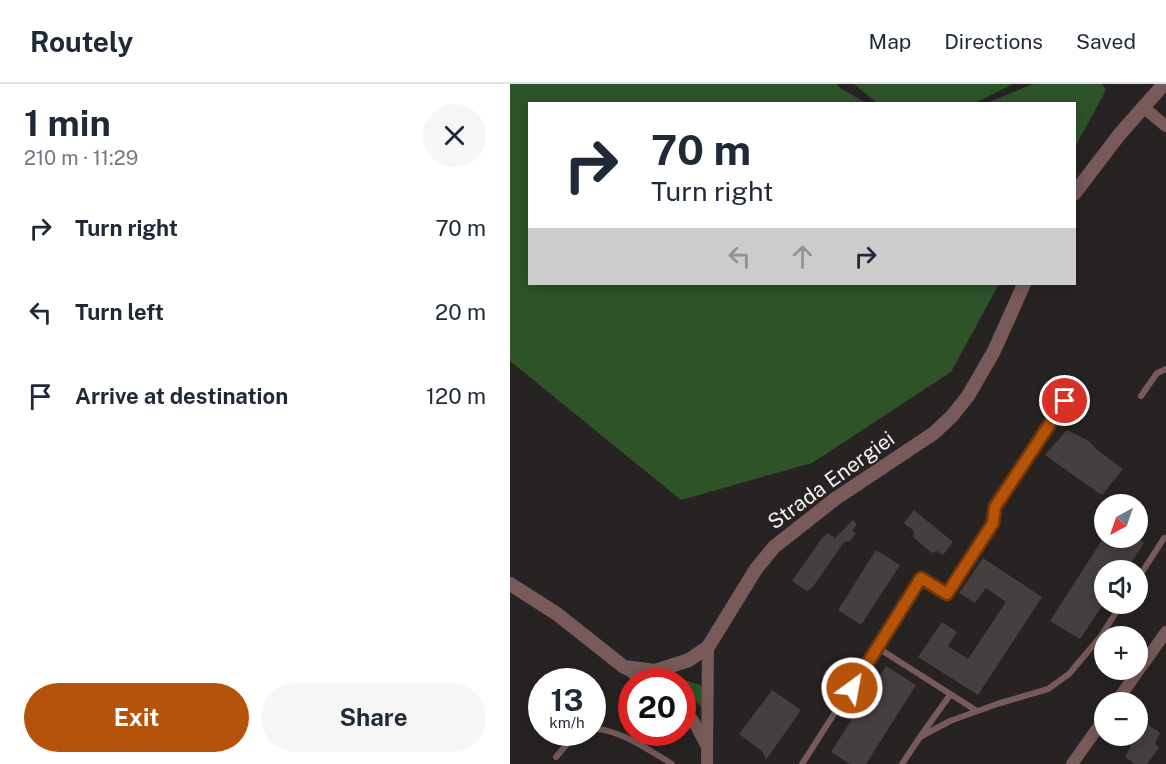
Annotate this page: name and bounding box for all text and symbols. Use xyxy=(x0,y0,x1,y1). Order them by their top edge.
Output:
text: Routely xyxy=(30,25,133,58)
text: Map xyxy=(869,29,911,54)
text: Directions xyxy=(944,29,1043,54)
text: Saved xyxy=(1076,29,1136,54)
text: 1 min xyxy=(24,102,111,144)
button: close xyxy=(423,104,486,167)
text: 70 m xyxy=(651,125,751,174)
icon: right xyxy=(552,126,630,204)
text: 210 m · 11:29 xyxy=(24,146,138,170)
text: Turn right xyxy=(651,175,774,207)
icon: right xyxy=(24,212,57,245)
text: Turn right xyxy=(75,215,178,241)
text: 70 m xyxy=(435,215,486,241)
icon: left xyxy=(723,240,756,273)
icon: ahead xyxy=(786,240,819,273)
icon: right xyxy=(849,240,882,273)
icon: left xyxy=(24,296,57,329)
text: Turn left xyxy=(75,299,164,325)
text: 20 m xyxy=(435,299,486,325)
pin xyxy=(1039,375,1090,426)
icon: arrive xyxy=(24,380,57,413)
text: Arrive at destination xyxy=(75,383,288,409)
text: 120 m xyxy=(426,383,486,409)
icon: arrive xyxy=(1048,384,1081,417)
street label: Strada Energiei xyxy=(763,426,899,534)
north arrow xyxy=(1094,494,1148,548)
map controls xyxy=(1094,494,1148,746)
button: sound xyxy=(1094,560,1148,614)
button: + xyxy=(1094,626,1148,680)
position arrow xyxy=(820,656,884,720)
speed limit sign: 20 xyxy=(618,668,696,746)
text: 13 xyxy=(551,682,583,718)
button: Exit xyxy=(24,683,249,752)
button: Share xyxy=(261,683,486,752)
button: − xyxy=(1094,692,1148,746)
text: km/h xyxy=(549,714,585,731)

